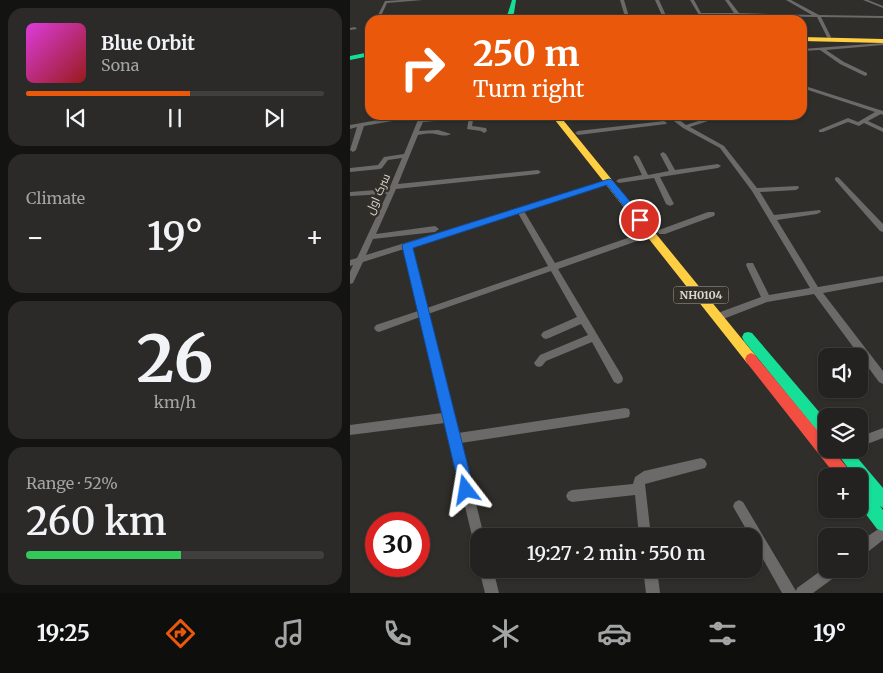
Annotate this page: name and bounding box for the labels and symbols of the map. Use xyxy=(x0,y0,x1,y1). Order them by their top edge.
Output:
street label: سرک اول xyxy=(362,171,393,217)
pin xyxy=(619,199,661,241)
road number: NH0104 xyxy=(674,286,728,304)
position arrow xyxy=(439,463,491,515)
speed limit sign: 30 xyxy=(365,512,430,577)

